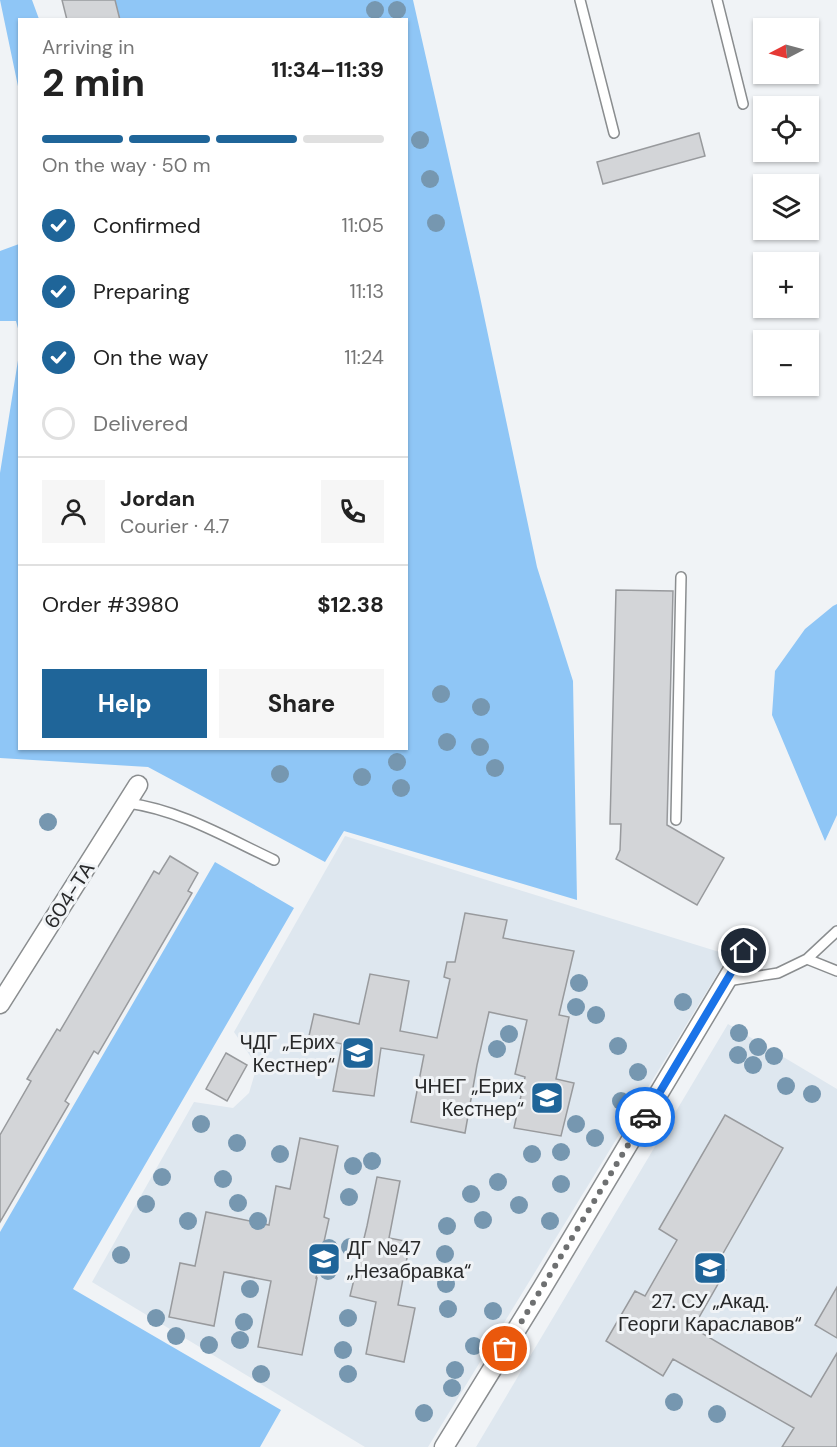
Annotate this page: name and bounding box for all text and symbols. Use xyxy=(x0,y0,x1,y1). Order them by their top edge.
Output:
north arrow xyxy=(753,18,819,84)
map controls xyxy=(753,18,819,396)
text: Arriving in xyxy=(42,34,134,60)
text: 11:34–11:39 xyxy=(271,55,384,84)
text: 2 min xyxy=(42,57,145,108)
button: locate xyxy=(753,96,819,162)
text: On the way · 50 m xyxy=(42,152,211,178)
button: layers xyxy=(753,174,819,240)
icon: check xyxy=(42,209,75,242)
text: Confirmed xyxy=(93,211,201,240)
text: 11:05 xyxy=(342,212,384,238)
button: + xyxy=(753,252,819,318)
icon: check xyxy=(42,275,75,308)
text: Preparing xyxy=(93,277,190,306)
text: 11:13 xyxy=(349,278,384,304)
button: − xyxy=(753,330,819,396)
icon: check xyxy=(42,341,75,374)
text: On the way xyxy=(93,343,208,372)
text: 11:24 xyxy=(344,344,384,370)
text: Delivered xyxy=(93,409,188,438)
button: person xyxy=(42,480,105,543)
button: phone xyxy=(321,480,384,543)
text: Jordan xyxy=(120,484,195,513)
text: Courier · 4.7 xyxy=(120,513,229,539)
text: Order #3980 xyxy=(42,590,179,619)
text: $12.38 xyxy=(317,590,384,619)
button: Help xyxy=(42,669,207,738)
button: Share xyxy=(219,669,384,738)
street label: 604-ТА xyxy=(38,856,100,933)
pin xyxy=(718,925,769,976)
icon: home xyxy=(727,934,760,967)
place label: ЧДГ „Ерих Кестнер“ xyxy=(239,1029,335,1078)
school or university icon: ЧДГ „Ерих Кестнер“ xyxy=(340,1035,376,1071)
place label: ЧНЕГ „Ерих Кестнер“ xyxy=(414,1073,524,1122)
school or university icon: ЧНЕГ „Ерих Кестнер“ xyxy=(529,1080,565,1116)
courier xyxy=(615,1087,675,1147)
icon: car xyxy=(629,1101,662,1134)
place label: ДГ №47 „Незабравка“ xyxy=(347,1235,471,1284)
school or university icon: ДГ №47 „Незабравка“ xyxy=(306,1241,342,1277)
school or university icon: 27. СУ „Акад. Георги Караславов“ xyxy=(692,1250,728,1286)
place label: 27. СУ „Акад. Георги Караславов“ xyxy=(618,1288,802,1337)
pin xyxy=(479,1323,530,1374)
icon: bag xyxy=(488,1332,521,1365)

